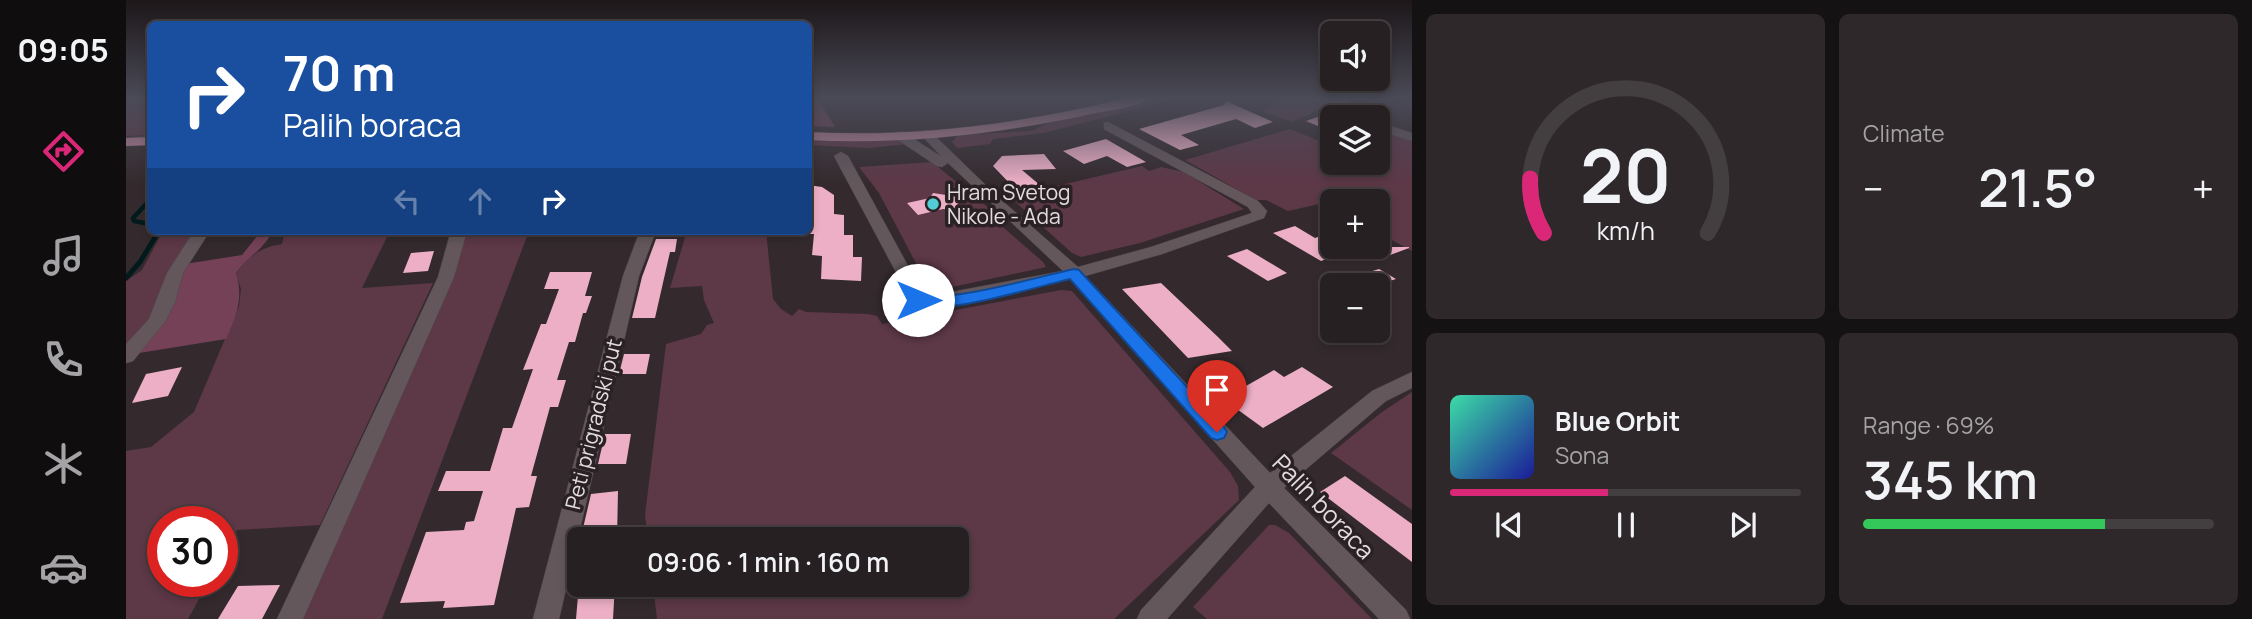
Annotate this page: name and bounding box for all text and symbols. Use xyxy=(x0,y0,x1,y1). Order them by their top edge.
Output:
map controls xyxy=(1320,21,1390,343)
button: sound xyxy=(1320,21,1390,91)
text: 09:05 xyxy=(17,28,109,72)
text: 70 m xyxy=(283,39,395,106)
icon: right xyxy=(168,49,259,140)
text: Palih boraca xyxy=(283,103,462,147)
button: layers xyxy=(1320,105,1390,175)
text: Climate xyxy=(1863,117,1945,149)
text: 20 xyxy=(1580,125,1671,225)
icon: directions xyxy=(39,127,88,176)
text: 21.5° xyxy=(1978,152,2097,223)
text: − xyxy=(1863,162,1884,214)
text: + xyxy=(2192,162,2214,214)
place label: Hram Svetog Nikole - Ada xyxy=(947,178,1071,230)
icon: left xyxy=(388,182,426,220)
icon: ahead xyxy=(461,182,499,220)
icon: right xyxy=(534,182,572,220)
button: + xyxy=(1320,189,1390,259)
marker: Hram Svetog Nikole - Ada xyxy=(925,196,941,212)
text: km/h xyxy=(1596,212,1655,247)
icon: music xyxy=(39,231,88,280)
position arrow xyxy=(881,263,955,337)
button: − xyxy=(1320,273,1390,343)
icon: phone xyxy=(39,335,88,384)
street label: Peti prigradski put xyxy=(558,336,628,512)
pin xyxy=(1187,360,1247,432)
icon: arrive xyxy=(1198,371,1236,409)
text: Blue Orbit xyxy=(1555,403,1680,439)
text: Range · 69% xyxy=(1863,409,1994,441)
icon: climate xyxy=(39,439,88,488)
text: Sona xyxy=(1555,439,1609,471)
text: 345 km xyxy=(1863,444,2038,515)
street label: Palih boraca xyxy=(1266,446,1382,566)
speed limit sign: 30 xyxy=(147,506,238,597)
icon: previous xyxy=(1490,506,1528,544)
icon: pause xyxy=(1607,506,1645,544)
icon: next xyxy=(1724,506,1762,544)
icon: car xyxy=(39,543,88,592)
text: 09:06 · 1 min · 160 m xyxy=(647,544,889,580)

